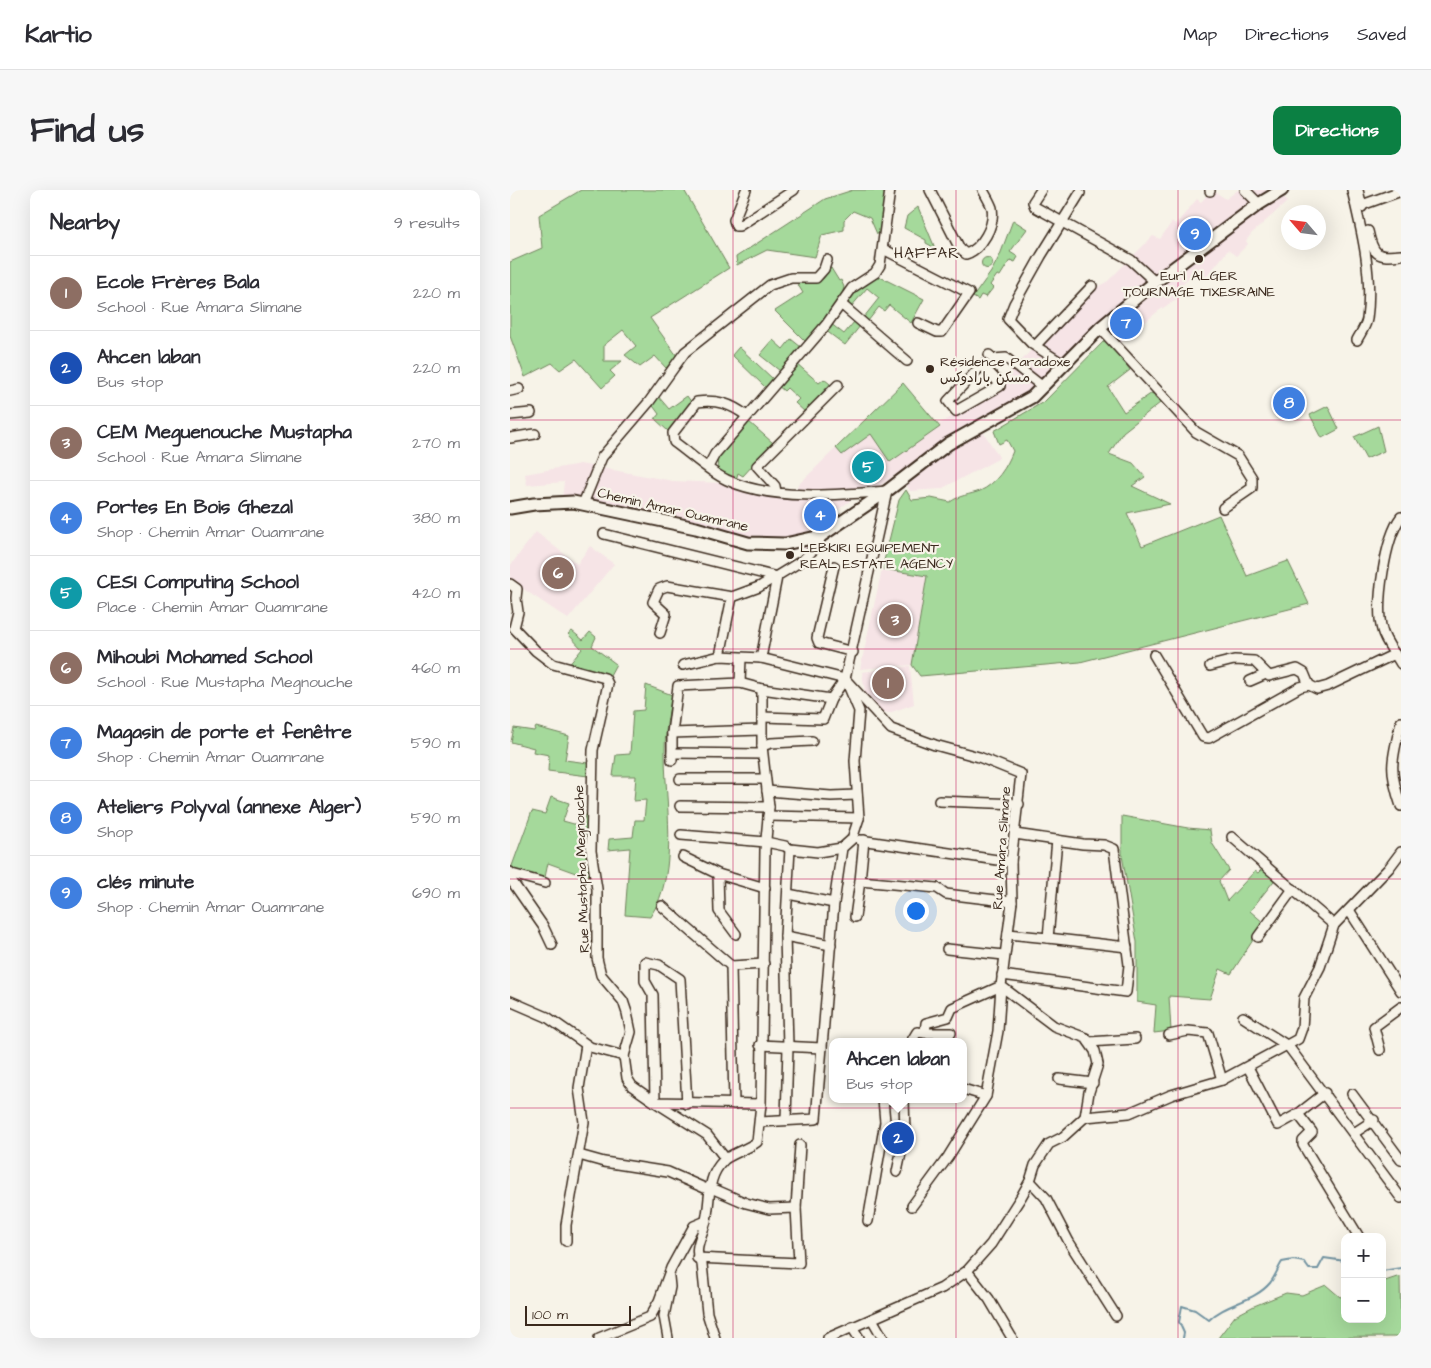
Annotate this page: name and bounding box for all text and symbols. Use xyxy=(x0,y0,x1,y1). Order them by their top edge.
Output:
text: Kartio xyxy=(25,18,92,52)
text: Map xyxy=(1183,22,1217,47)
text: Directions xyxy=(1245,22,1329,47)
text: Saved xyxy=(1357,22,1406,47)
text: Find us xyxy=(30,106,144,155)
button: Directions xyxy=(1273,106,1401,155)
north arrow xyxy=(1281,205,1326,250)
text: Nearby xyxy=(50,208,120,237)
text: 9 results xyxy=(394,212,460,234)
pin: 9 xyxy=(1179,215,1211,253)
district label: HAFFAR xyxy=(894,243,960,264)
marker: Eurl ALGER TOURNAGE TIXESRAINE xyxy=(1193,253,1205,265)
place label: Eurl ALGER TOURNAGE TIXESRAINE xyxy=(1123,266,1276,302)
text: Ecole Frères Bala xyxy=(97,269,259,296)
text: 1 xyxy=(65,282,67,304)
text: 220 m xyxy=(413,282,460,304)
text: School · Rue Amara Slimane xyxy=(97,296,302,318)
pin: 7 xyxy=(1110,304,1142,342)
text: Ahcen laban xyxy=(97,344,200,371)
place label: Résidence Paradoxe مسكن بارادوكس xyxy=(940,352,1071,388)
text: 2 xyxy=(61,357,71,379)
text: 220 m xyxy=(413,357,460,379)
marker: Résidence Paradoxe مسكن بارادوكس xyxy=(924,363,936,375)
text: Bus stop xyxy=(97,371,163,393)
pin: 8 xyxy=(1273,384,1305,422)
text: CEM Meguenouche Mustapha xyxy=(97,419,352,446)
text: 3 xyxy=(62,432,70,454)
text: 270 m xyxy=(412,432,460,454)
text: School · Rue Amara Slimane xyxy=(97,446,302,468)
pin: 5 xyxy=(852,448,884,486)
street label: Chemin Amar Ouamrane xyxy=(595,483,751,537)
text: Portes En Bois Ghezal xyxy=(97,494,293,521)
pin: 4 xyxy=(804,496,836,534)
text: 4 xyxy=(61,507,71,529)
text: 380 m xyxy=(413,507,460,529)
text: Shop · Chemin Amar Ouamrane xyxy=(97,521,325,543)
place label: LEBKIRI EQUIPEMENT REAL ESTATE AGENCY xyxy=(800,538,954,574)
marker: LEBKIRI EQUIPEMENT REAL ESTATE AGENCY xyxy=(784,549,796,561)
pin: 6 xyxy=(542,554,574,592)
text: CESI Computing School xyxy=(97,569,299,596)
text: 5 xyxy=(60,582,72,604)
text: 420 m xyxy=(411,582,460,604)
text: Place · Chemin Amar Ouamrane xyxy=(97,596,328,618)
pin: 3 xyxy=(879,601,911,639)
text: Mihoubi Mohamed School xyxy=(97,644,312,671)
text: 6 xyxy=(61,657,71,679)
text: 460 m xyxy=(410,657,460,679)
pin: 1 xyxy=(872,664,904,702)
text: School · Rue Mustapha Megnouche xyxy=(97,671,353,693)
text: Magasin de porte et fenêtre xyxy=(97,719,352,746)
text: 7 xyxy=(61,732,71,754)
text: 590 m xyxy=(411,732,460,754)
text: Shop · Chemin Amar Ouamrane xyxy=(97,746,325,768)
street label: Rue Mustapha Megnouche xyxy=(569,784,595,953)
street label: Rue Amara Slimane xyxy=(988,785,1016,910)
text: Ateliers Polyval (annexe Alger) xyxy=(97,794,361,821)
text: 8 xyxy=(61,807,71,829)
text: 590 m xyxy=(411,807,460,829)
text: Shop xyxy=(97,821,133,843)
text: clés minute xyxy=(97,869,194,896)
text: 9 xyxy=(61,882,71,904)
text: 690 m xyxy=(412,882,460,904)
text: Shop · Chemin Amar Ouamrane xyxy=(97,896,325,918)
your location xyxy=(903,898,929,924)
popup xyxy=(829,1038,967,1103)
text: Ahcen laban xyxy=(846,1046,950,1073)
text: Bus stop xyxy=(846,1073,913,1095)
pin: 2 xyxy=(882,1119,914,1157)
map controls xyxy=(1341,1233,1386,1323)
button: + xyxy=(1341,1233,1386,1278)
button: − xyxy=(1341,1278,1386,1323)
scale bar xyxy=(525,1303,631,1326)
text: 100 m xyxy=(532,1305,568,1325)

